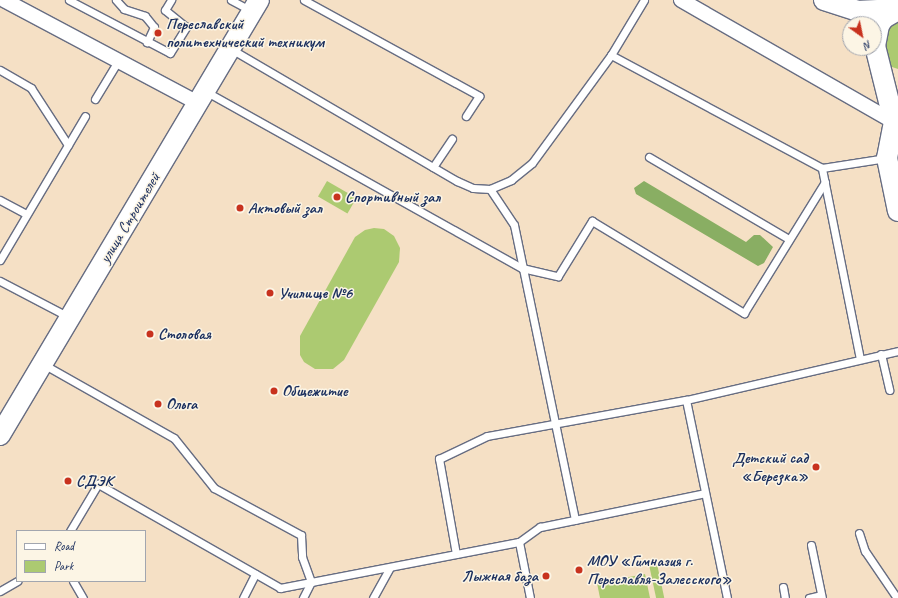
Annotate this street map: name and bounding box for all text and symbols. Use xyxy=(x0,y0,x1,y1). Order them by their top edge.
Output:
place label: Переславский политехнический техникум xyxy=(166,14,324,52)
north arrow xyxy=(842,16,882,56)
marker: Переславский политехнический техникум xyxy=(153,28,163,38)
text: N xyxy=(861,37,875,53)
street label: улица Строителей xyxy=(96,170,164,266)
place label: Спортивный зал xyxy=(345,187,440,207)
marker: Спортивный зал xyxy=(332,192,342,202)
place label: Актовый зал xyxy=(248,198,322,218)
marker: Актовый зал xyxy=(235,203,245,213)
place label: Училище №6 xyxy=(278,283,352,303)
marker: Училище №6 xyxy=(265,288,275,298)
place label: Столовая xyxy=(158,324,211,344)
marker: Столовая xyxy=(145,329,155,339)
place label: Общежитие xyxy=(282,381,347,401)
marker: Общежитие xyxy=(269,386,279,396)
place label: Ольга xyxy=(166,394,197,414)
marker: Ольга xyxy=(153,399,163,409)
place label: Детский сад «Березка» xyxy=(732,448,808,486)
marker: Детский сад «Березка» xyxy=(811,462,821,472)
place label: СДЭК xyxy=(76,471,113,491)
marker: СДЭК xyxy=(63,476,73,486)
legend xyxy=(16,530,146,582)
text: Road xyxy=(54,538,74,554)
place label: МОУ «Гимназия г. Переславля-Залесского» xyxy=(587,551,732,589)
text: Park xyxy=(54,558,73,574)
marker: МОУ «Гимназия г. Переславля-Залесского» xyxy=(574,565,584,575)
place label: Лыжная база xyxy=(461,566,538,586)
marker: Лыжная база xyxy=(541,571,551,581)

